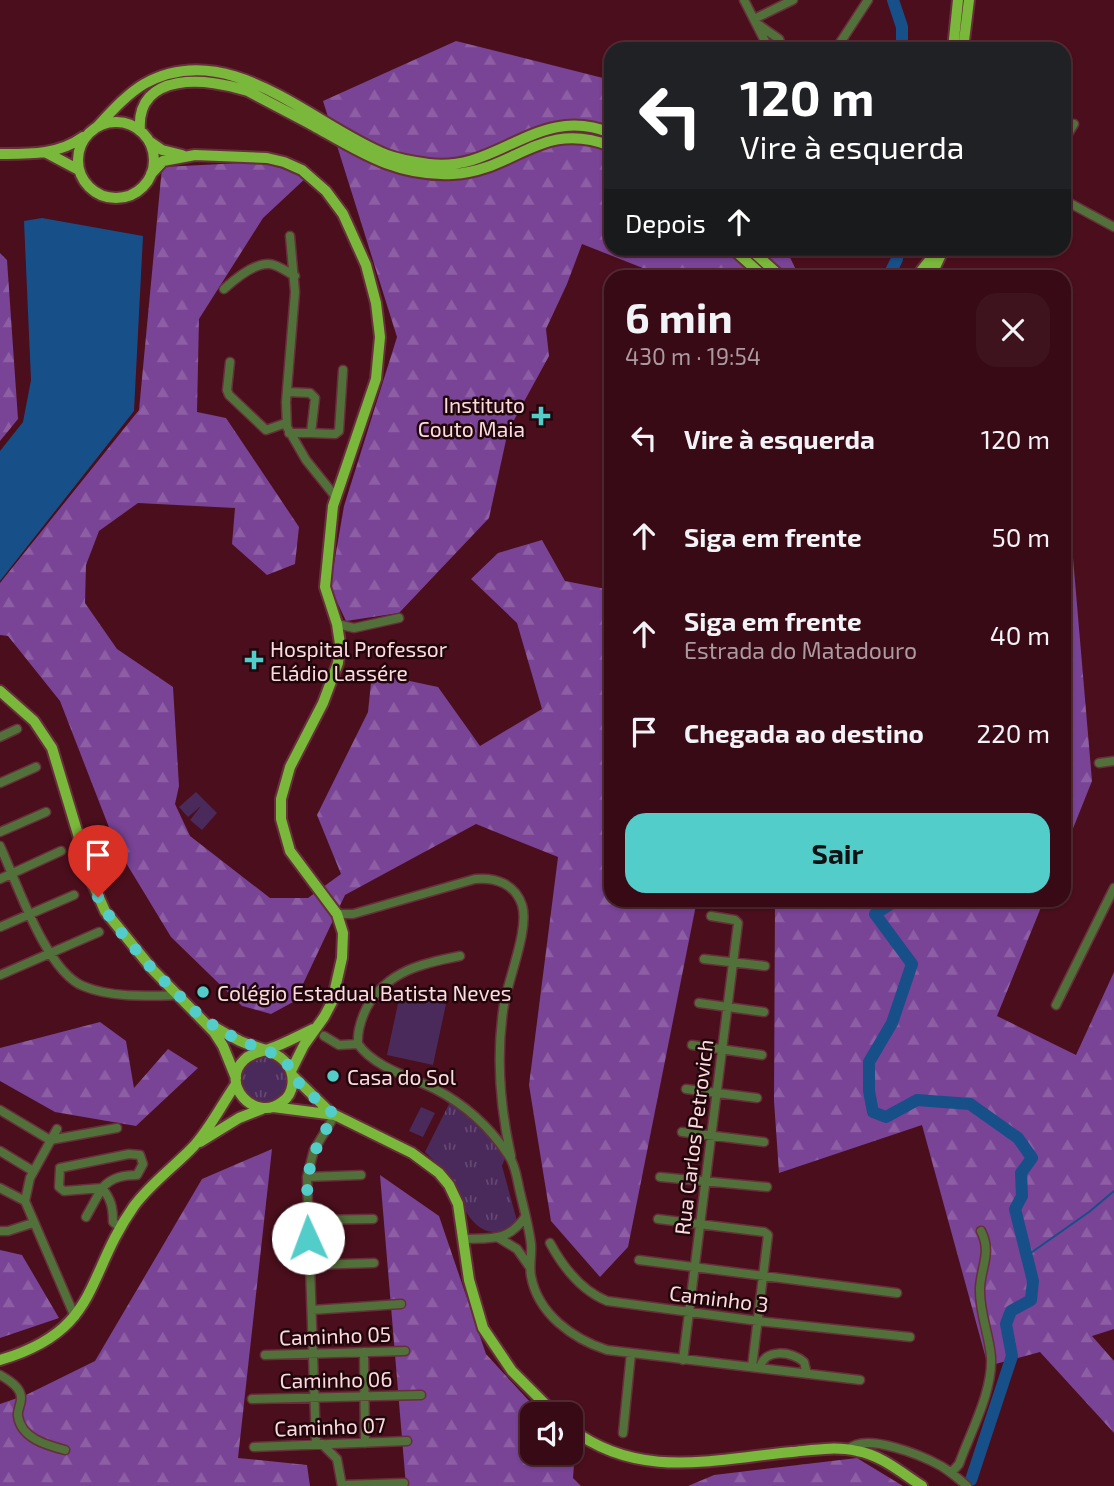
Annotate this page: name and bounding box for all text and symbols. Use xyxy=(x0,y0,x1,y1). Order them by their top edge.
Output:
text: 120 m xyxy=(740,67,874,126)
icon: left xyxy=(625,70,716,161)
text: Vire à esquerda xyxy=(740,127,964,165)
icon: ahead xyxy=(720,203,758,241)
text: Depois xyxy=(625,207,706,238)
text: 6 min xyxy=(625,291,733,341)
button: close xyxy=(976,293,1050,367)
text: 430 m · 19:54 xyxy=(625,342,761,370)
place label: Instituto Couto Maia xyxy=(418,392,525,441)
marker: Instituto Couto Maia xyxy=(531,406,551,426)
icon: left xyxy=(625,419,663,457)
text: Vire à esquerda xyxy=(684,423,875,454)
text: 120 m xyxy=(981,423,1050,454)
icon: ahead xyxy=(625,517,663,555)
text: Siga em frente xyxy=(684,521,862,552)
text: 50 m xyxy=(992,521,1050,552)
text: Siga em frente xyxy=(684,605,862,636)
icon: ahead xyxy=(625,615,663,653)
text: 40 m xyxy=(990,619,1050,650)
place label: Hospital Professor Eládio Lassére xyxy=(270,636,448,685)
text: Estrada do Matadouro xyxy=(684,636,917,664)
marker: Hospital Professor Eládio Lassére xyxy=(244,650,264,670)
icon: arrive xyxy=(625,713,663,751)
text: Chegada ao destino xyxy=(684,717,924,748)
text: 220 m xyxy=(977,717,1050,748)
button: Sair xyxy=(625,813,1050,893)
pin xyxy=(68,825,128,897)
icon: arrive xyxy=(79,836,117,874)
place label: Colégio Estadual Batista Neves xyxy=(217,980,511,1005)
marker: Colégio Estadual Batista Neves xyxy=(195,984,211,1000)
street label: Rua Carlos Petrovich xyxy=(669,1038,717,1236)
place label: Casa do Sol xyxy=(347,1064,457,1089)
marker: Casa do Sol xyxy=(325,1068,341,1084)
position arrow xyxy=(271,1201,345,1275)
street label: Caminho 3 xyxy=(668,1280,770,1316)
street label: Caminho 05 xyxy=(279,1321,391,1349)
street label: Caminho 06 xyxy=(279,1366,393,1392)
map controls xyxy=(520,1402,583,1465)
button: sound xyxy=(520,1402,583,1465)
street label: Caminho 07 xyxy=(274,1412,386,1440)

